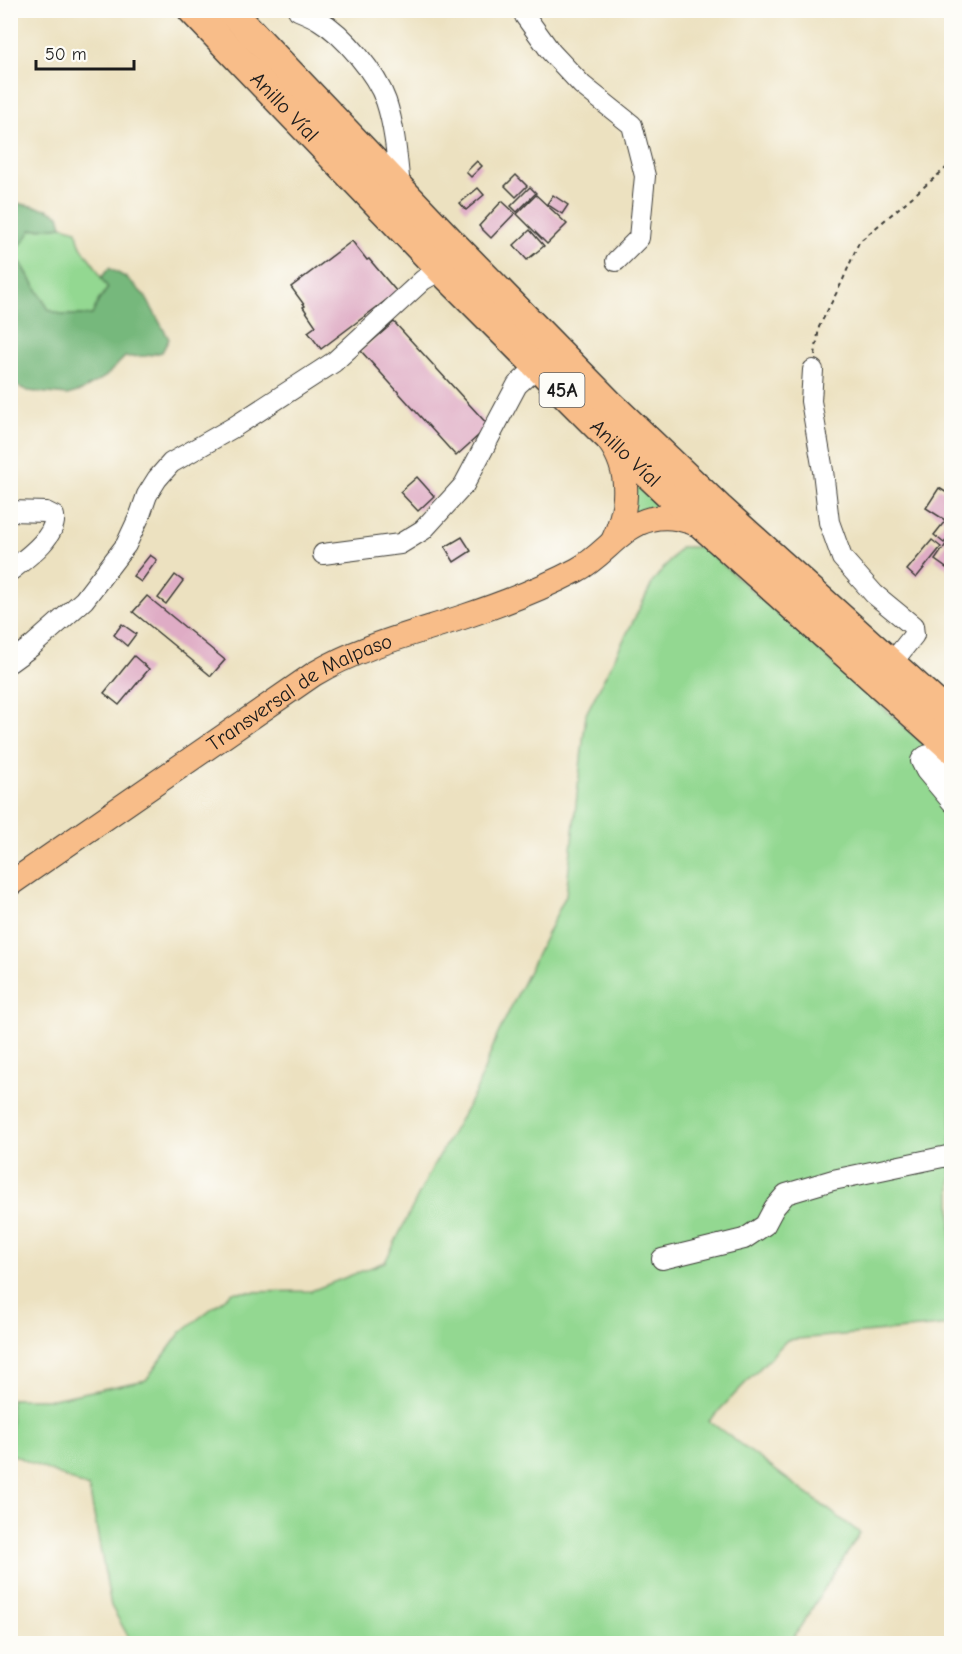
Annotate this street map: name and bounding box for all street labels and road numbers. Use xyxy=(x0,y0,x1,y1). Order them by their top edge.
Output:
street label: Anillo Víal xyxy=(246,67,324,147)
road number: 45A xyxy=(540,373,584,407)
street label: Anillo Víal xyxy=(585,414,666,492)
street label: Transversal de Malpaso xyxy=(202,629,395,756)

